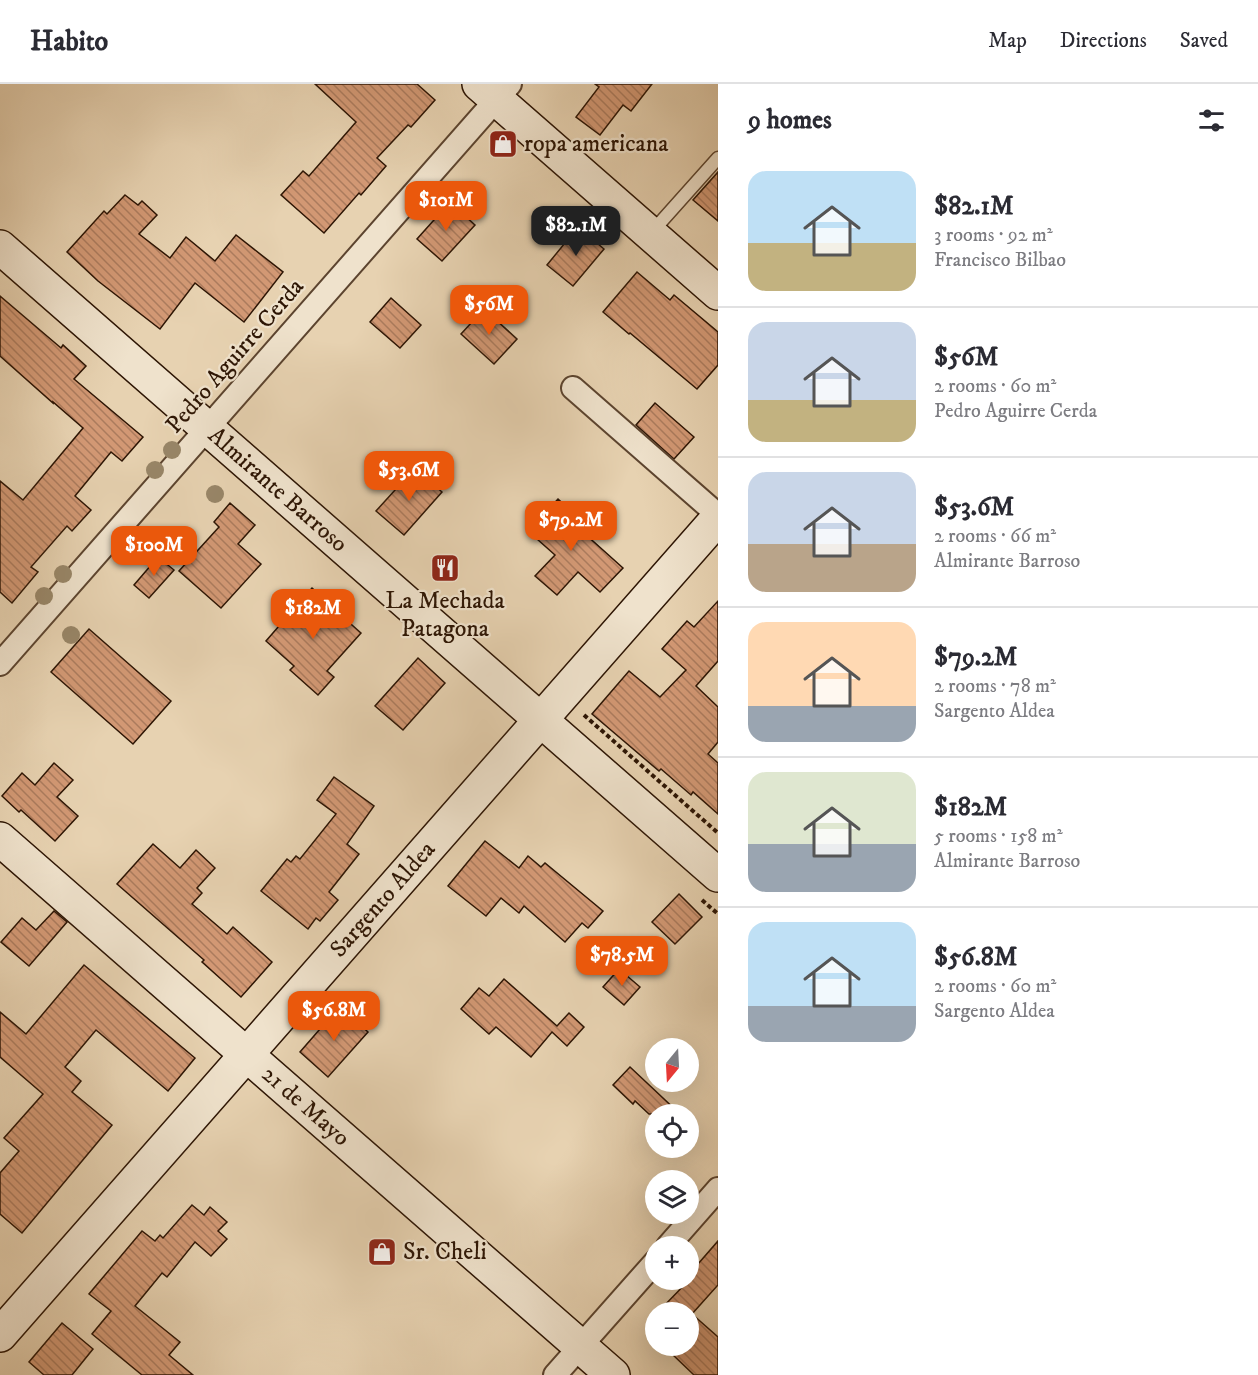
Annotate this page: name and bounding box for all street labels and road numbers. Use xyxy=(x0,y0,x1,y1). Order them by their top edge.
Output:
street label: Pedro Aguirre Cerda xyxy=(159,272,311,440)
street label: Almirante Barroso xyxy=(202,421,354,559)
street label: Sargento Aldea xyxy=(324,834,443,964)
street label: 21 de Mayo xyxy=(255,1059,356,1153)

